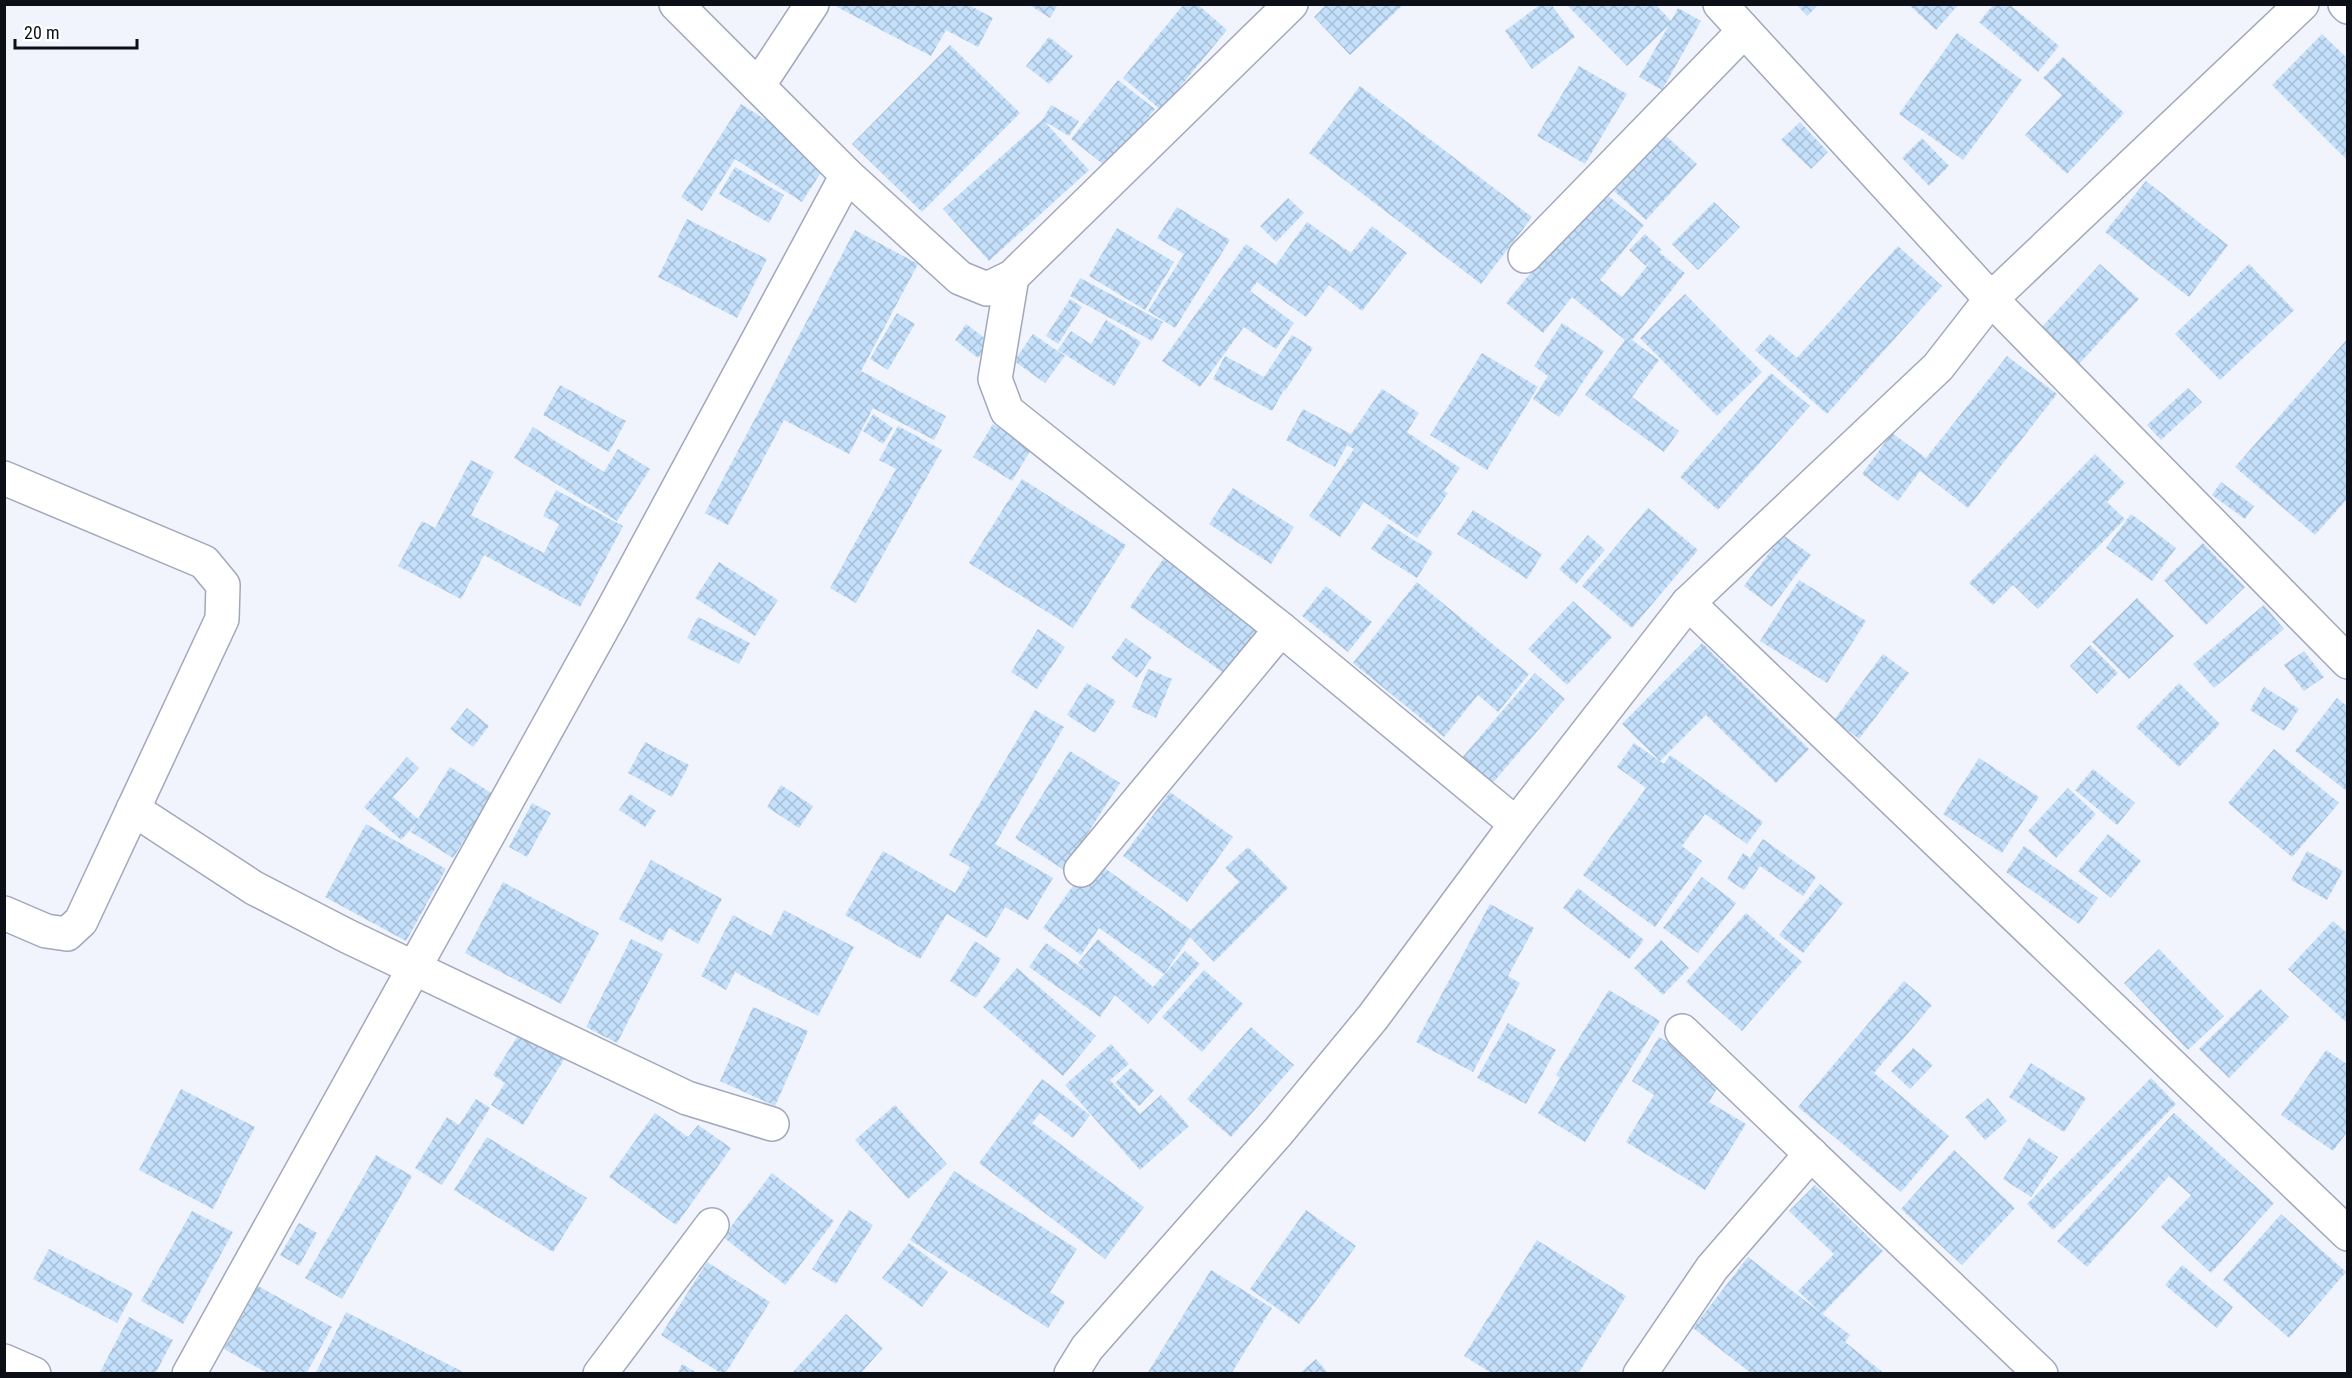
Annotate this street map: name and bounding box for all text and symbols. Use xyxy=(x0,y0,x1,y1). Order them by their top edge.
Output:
scale bar xyxy=(15,12,136,50)
text: 20 m xyxy=(24,22,59,43)

